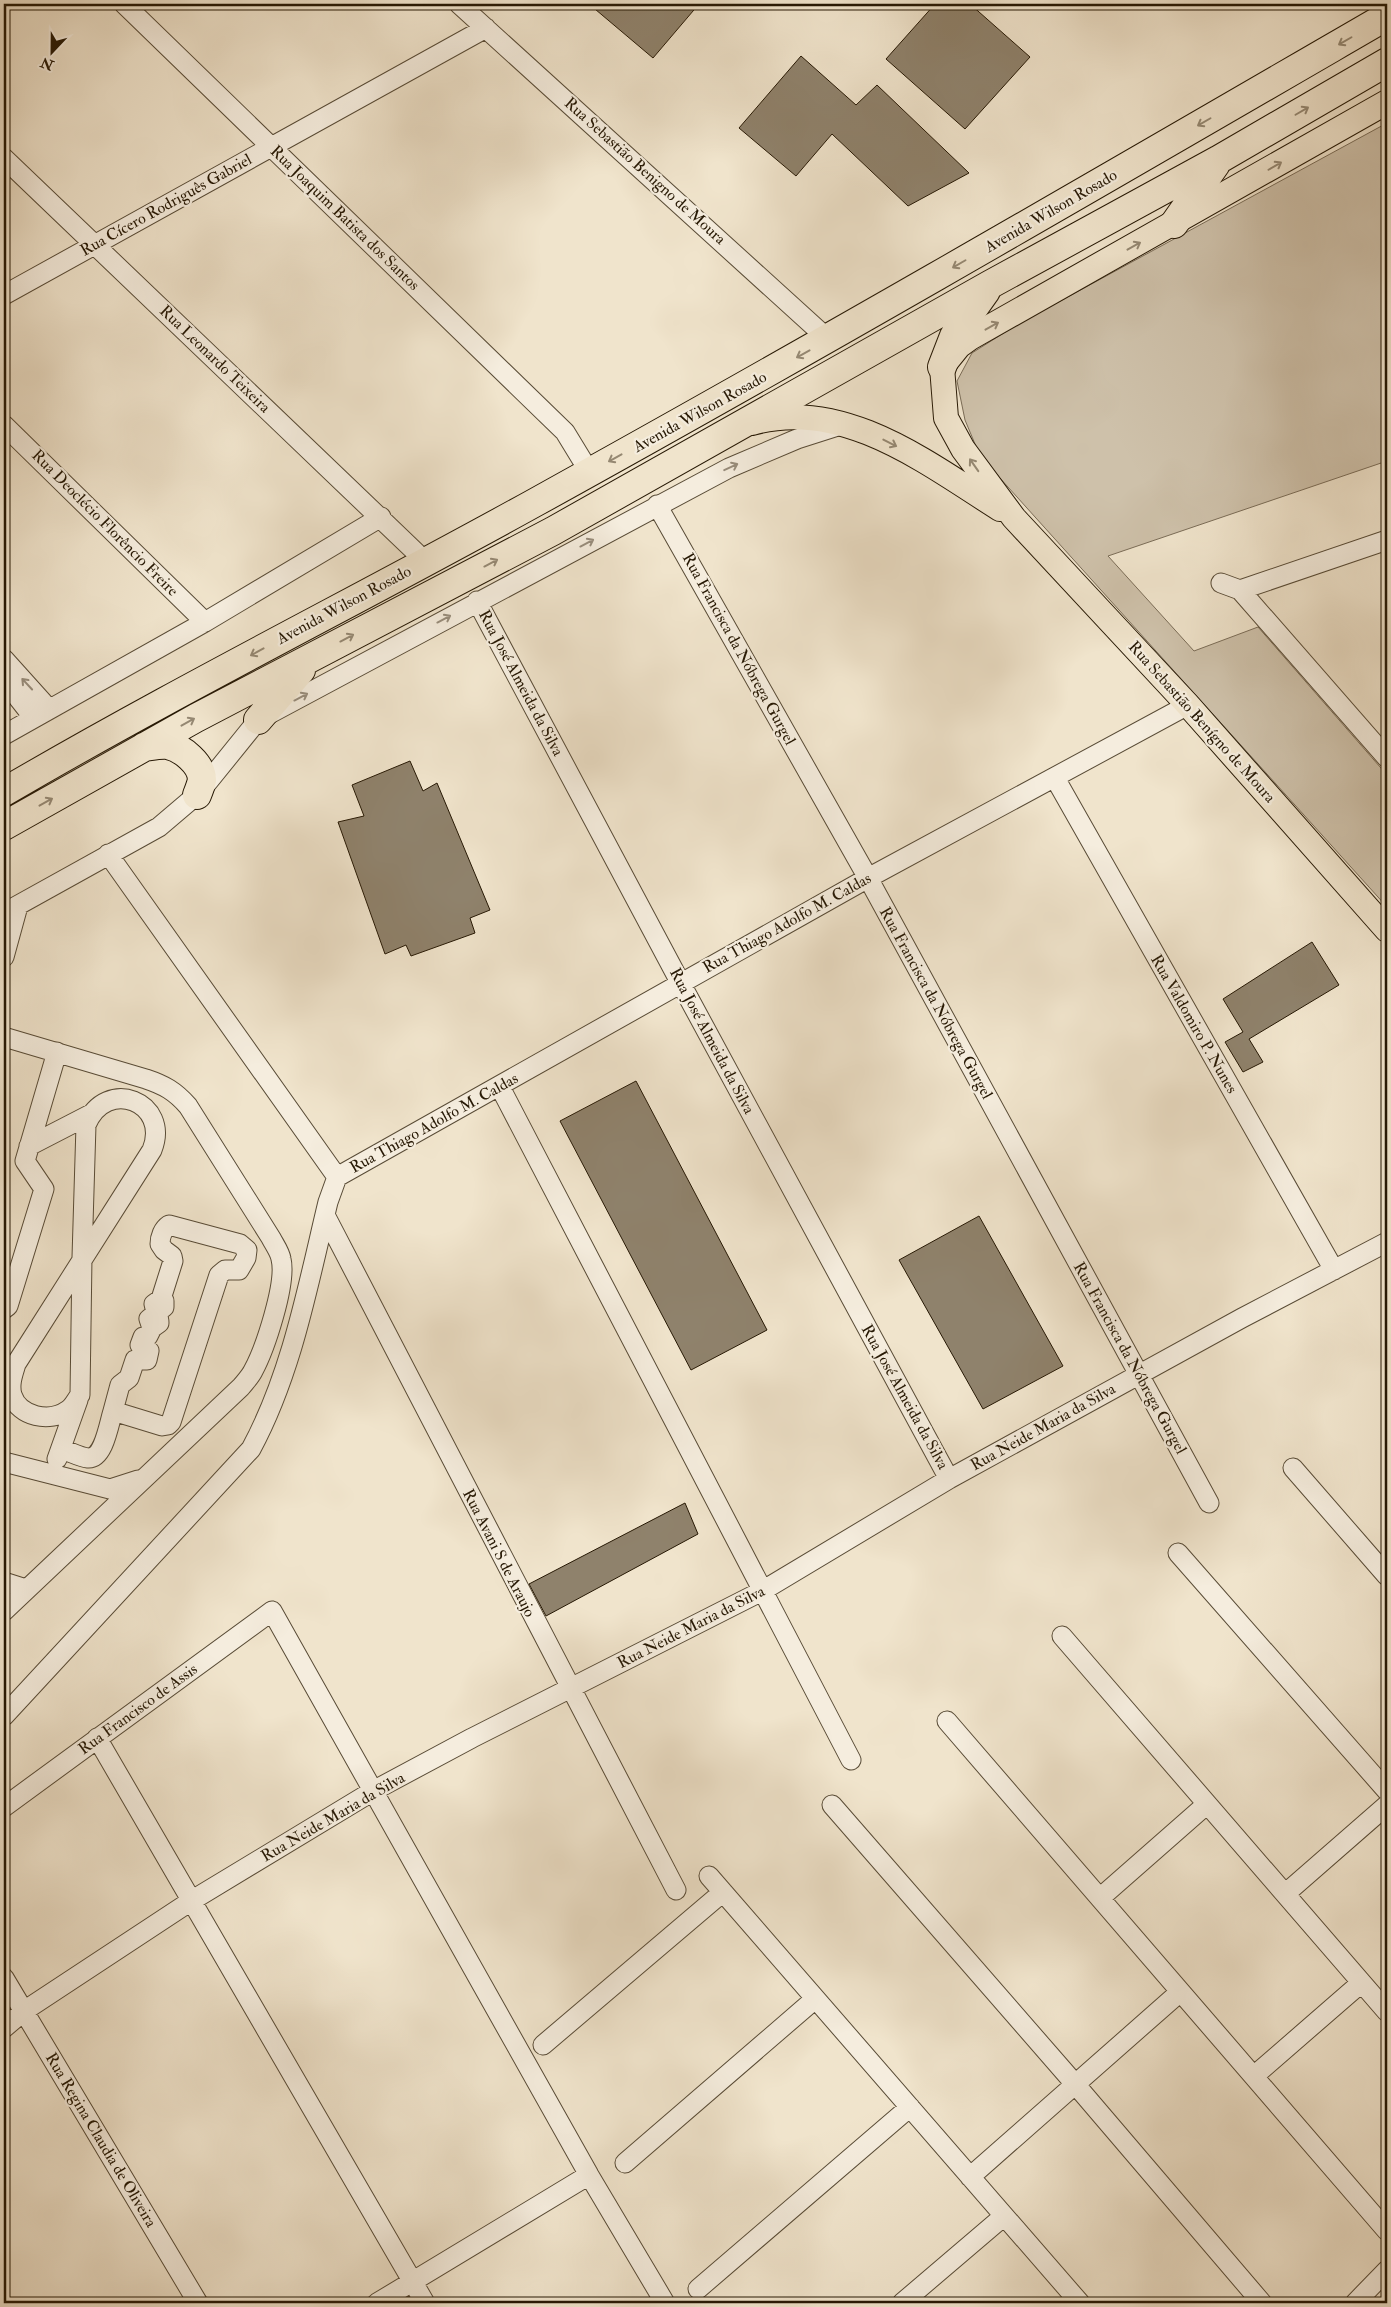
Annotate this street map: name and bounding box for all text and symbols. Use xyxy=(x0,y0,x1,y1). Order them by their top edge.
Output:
north arrow xyxy=(28,28,78,78)
one-way arrow xyxy=(1338,36,1353,46)
text: N xyxy=(38,53,57,74)
street label: Rua Sebastião Benigno de Moura xyxy=(560,93,730,249)
one-way arrow xyxy=(1295,106,1309,116)
one-way arrow xyxy=(1198,118,1212,128)
street label: Rua Joaquim Batista dos Santos xyxy=(265,141,424,295)
street label: Rua Cícero Rodriguês Gabriel xyxy=(77,149,255,261)
one-way arrow xyxy=(1268,161,1283,171)
street label: Avenida Wilson Rosado xyxy=(980,165,1121,258)
one-way arrow xyxy=(1127,241,1141,251)
one-way arrow xyxy=(953,260,967,270)
street label: Rua Leonardo Teixeira xyxy=(155,301,275,417)
one-way arrow xyxy=(985,320,999,330)
one-way arrow xyxy=(796,349,811,359)
street label: Avenida Wilson Rosado xyxy=(629,367,771,457)
one-way arrow xyxy=(882,439,897,448)
street label: Rua Deoclécio Florêncio Freire xyxy=(28,446,183,601)
one-way arrow xyxy=(609,454,623,464)
one-way arrow xyxy=(969,458,979,472)
one-way arrow xyxy=(723,462,738,472)
one-way arrow xyxy=(579,538,594,547)
street label: Rua Francisca da Nóbrega Gurgel xyxy=(678,549,800,749)
one-way arrow xyxy=(483,558,498,567)
street label: Avenida Wilson Rosado xyxy=(272,561,415,649)
street label: Rua José Almeida da Silva xyxy=(473,607,568,760)
one-way arrow xyxy=(436,614,451,624)
one-way arrow xyxy=(339,633,354,642)
street label: Rua Sebastião Benígno de Moura xyxy=(1124,637,1280,807)
one-way arrow xyxy=(249,647,264,657)
one-way arrow xyxy=(21,678,33,690)
one-way arrow xyxy=(293,692,308,701)
one-way arrow xyxy=(180,717,195,727)
one-way arrow xyxy=(39,797,54,807)
street label: Rua Thiago Adolfo M. Caldas xyxy=(699,868,875,978)
street label: Rua Francisca da Nóbrega Gurgel xyxy=(875,903,997,1103)
street label: Rua Valdomiro P. Nunes xyxy=(1146,951,1242,1097)
street label: Rua José Almeida da Silva xyxy=(664,965,759,1118)
street label: Rua Thiago Adolfo M. Caldas xyxy=(346,1068,522,1178)
street label: Rua Francisca da Nóbrega Gurgel xyxy=(1069,1258,1191,1458)
street label: Rua José Almeida da Silva xyxy=(856,1321,953,1474)
street label: Rua Neide Maria da Silva xyxy=(967,1379,1119,1475)
street label: Rua Avani S de Araujo xyxy=(458,1486,540,1621)
street label: Rua Neide Maria da Silva xyxy=(614,1581,768,1673)
street label: Rua Francisco de Assis xyxy=(75,1659,201,1759)
street label: Rua Neide Maria da Silva xyxy=(258,1767,409,1866)
street label: Rua Regina Claudia de Oliveira xyxy=(41,2049,161,2231)

